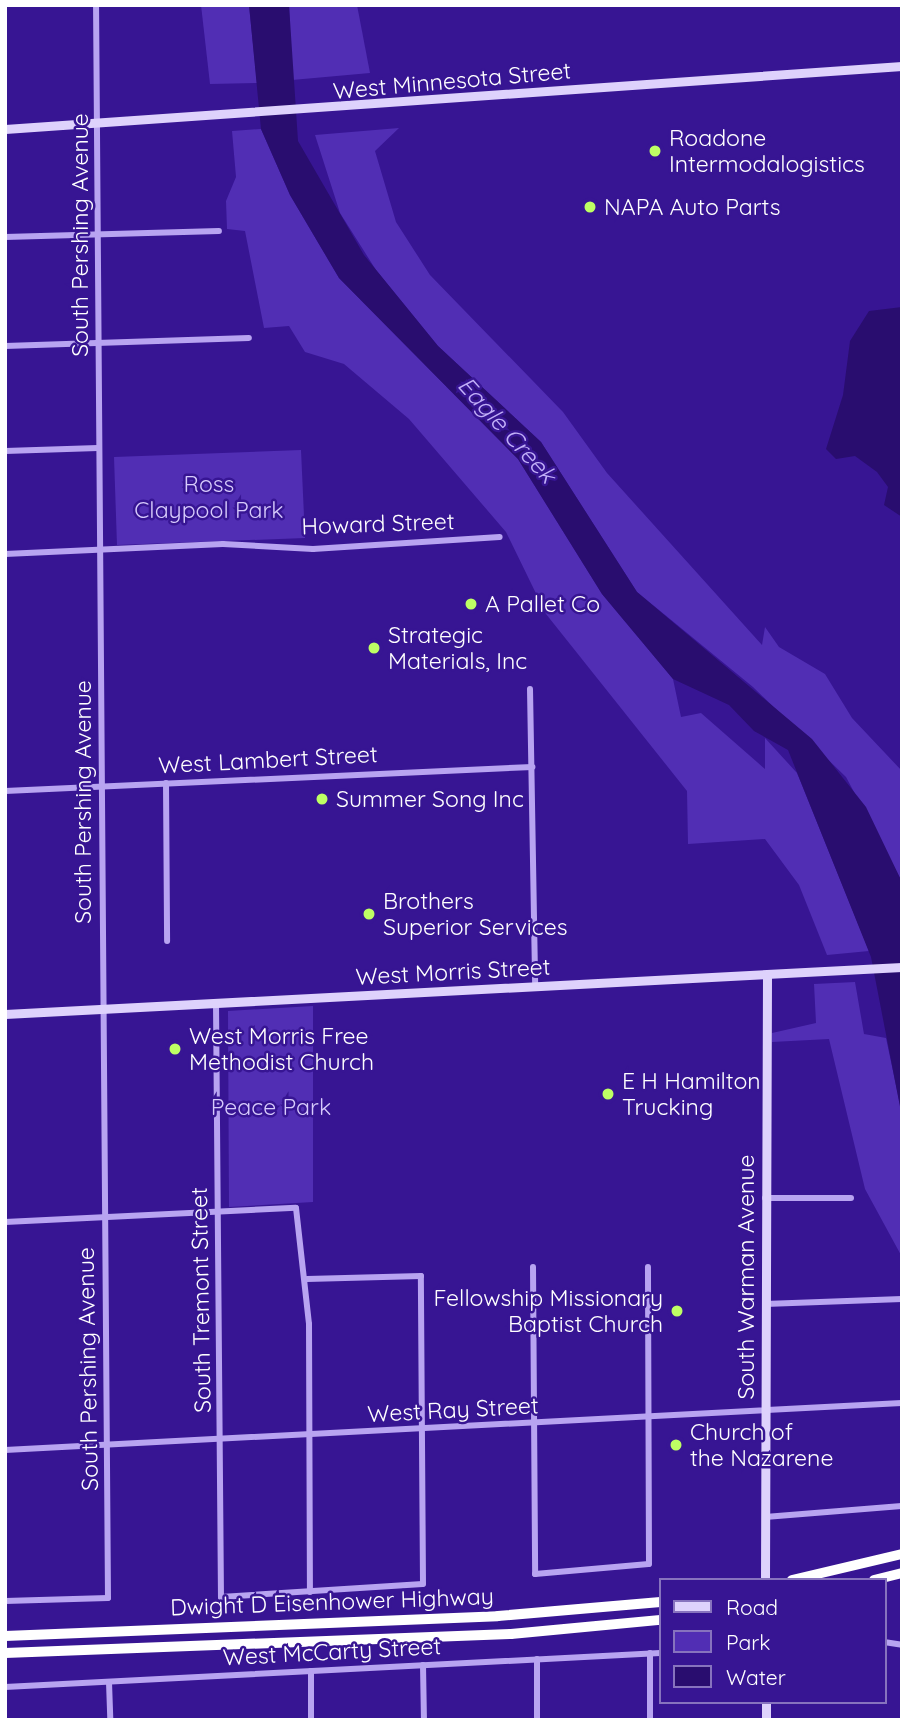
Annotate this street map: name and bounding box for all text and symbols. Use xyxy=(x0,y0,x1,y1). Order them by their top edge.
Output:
street label: West Minnesota Street xyxy=(332,57,572,105)
street label: South Pershing Avenue xyxy=(66,113,94,357)
place label: Roadone Intermodalogistics xyxy=(669,124,865,178)
marker: Roadone Intermodalogistics xyxy=(647,143,663,159)
place label: NAPA Auto Parts xyxy=(604,193,781,221)
marker: NAPA Auto Parts xyxy=(582,199,598,215)
water label: Eagle Creek xyxy=(452,371,562,489)
park label: Ross Claypool Park xyxy=(134,470,284,524)
street label: Howard Street xyxy=(301,508,455,540)
place label: A Pallet Co xyxy=(485,590,600,618)
marker: A Pallet Co xyxy=(463,596,479,612)
place label: Strategic Materials, Inc xyxy=(388,621,527,675)
marker: Strategic Materials, Inc xyxy=(366,640,382,656)
street label: South Pershing Avenue xyxy=(69,680,97,924)
street label: West Lambert Street xyxy=(158,740,378,780)
place label: Summer Song Inc xyxy=(336,785,524,813)
marker: Summer Song Inc xyxy=(314,791,330,807)
place label: Brothers Superior Services xyxy=(383,887,567,941)
marker: Brothers Superior Services xyxy=(361,906,377,922)
street label: West Morris Street xyxy=(355,953,551,991)
place label: West Morris Free Methodist Church xyxy=(189,1022,374,1076)
marker: West Morris Free Methodist Church xyxy=(167,1041,183,1057)
place label: E H Hamilton Trucking xyxy=(622,1067,761,1121)
marker: E H Hamilton Trucking xyxy=(600,1086,616,1102)
park label: Peace Park xyxy=(211,1093,331,1121)
street label: South Warman Avenue xyxy=(732,1155,760,1399)
street label: South Tremont Street xyxy=(185,1187,217,1413)
street label: South Pershing Avenue xyxy=(72,1247,104,1491)
place label: Fellowship Missionary Baptist Church xyxy=(433,1284,663,1338)
marker: Fellowship Missionary Baptist Church xyxy=(669,1303,685,1319)
street label: West Ray Street xyxy=(367,1392,539,1428)
place label: Church of the Nazarene xyxy=(690,1418,833,1472)
marker: Church of the Nazarene xyxy=(668,1437,684,1453)
legend xyxy=(659,1578,886,1704)
street label: Dwight D Eisenhower Highway xyxy=(170,1583,494,1621)
text: Road xyxy=(726,1594,778,1620)
text: Park xyxy=(726,1629,770,1655)
street label: West McCarty Street xyxy=(222,1633,442,1671)
text: Water xyxy=(726,1664,786,1690)

